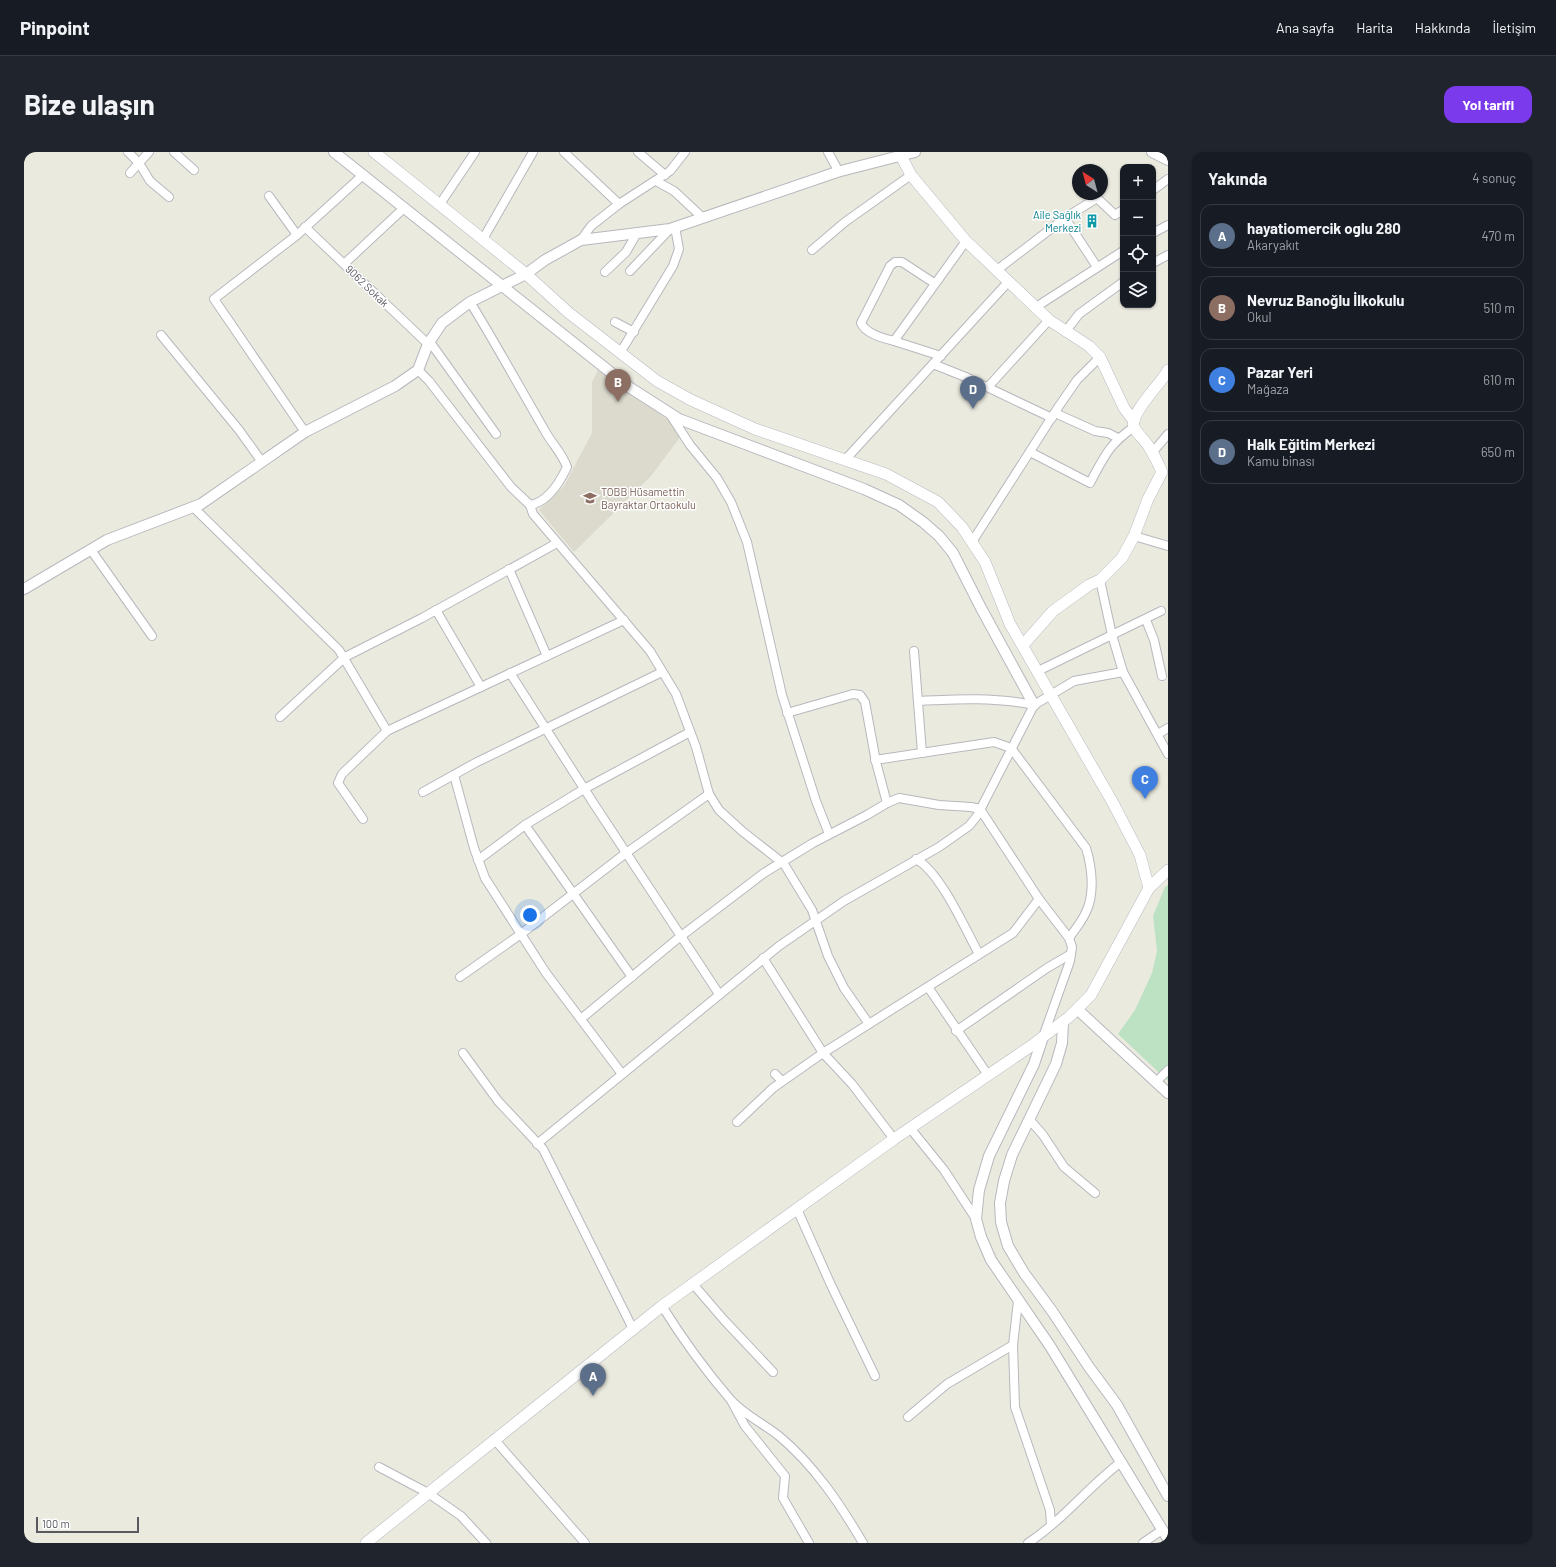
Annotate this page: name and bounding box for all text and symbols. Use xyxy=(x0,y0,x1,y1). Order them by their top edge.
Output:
text: Pinpoint xyxy=(20,16,90,39)
text: Ana sayfa xyxy=(1276,19,1334,36)
text: Harita xyxy=(1356,19,1393,36)
text: Hakkında xyxy=(1415,19,1470,36)
text: İletişim xyxy=(1492,19,1536,36)
button: Yol tarifi xyxy=(1444,86,1532,123)
text: Bize ulaşın xyxy=(24,87,155,121)
north arrow xyxy=(1072,164,1108,200)
map controls xyxy=(1120,164,1156,308)
button: + xyxy=(1120,164,1156,200)
text: Yakında xyxy=(1208,168,1267,188)
text: 4 sonuç xyxy=(1472,170,1516,186)
button: − xyxy=(1120,200,1156,236)
place label: Aile Sağlık Merkezi xyxy=(1033,208,1081,234)
building icon: Aile Sağlık Merkezi xyxy=(1084,213,1100,229)
text: hayatiomercik oglu 280 xyxy=(1247,219,1401,237)
text: A xyxy=(1218,228,1226,244)
text: 470 m xyxy=(1481,228,1515,244)
button: locate xyxy=(1120,236,1156,272)
text: Akaryakıt xyxy=(1247,237,1300,253)
street label: 9062 Sokak xyxy=(343,262,392,310)
button: layers xyxy=(1120,272,1156,308)
text: Nevruz Banoğlu İlkokulu xyxy=(1247,291,1405,309)
text: B xyxy=(1218,300,1226,316)
text: 510 m xyxy=(1483,300,1515,316)
text: Okul xyxy=(1247,309,1272,325)
text: Pazar Yeri xyxy=(1247,363,1313,381)
pin: B xyxy=(605,369,631,402)
text: C xyxy=(1218,372,1226,388)
text: 610 m xyxy=(1483,372,1515,388)
pin: D xyxy=(960,376,986,409)
text: Mağaza xyxy=(1247,381,1289,397)
text: Halk Eğitim Merkezi xyxy=(1247,435,1375,453)
text: D xyxy=(1218,444,1226,460)
text: 650 m xyxy=(1481,444,1515,460)
text: Kamu binası xyxy=(1247,453,1314,469)
place label: TOBB Hüsamettin Bayraktar Ortaokulu xyxy=(601,485,696,511)
school or university icon: TOBB Hüsamettin Bayraktar Ortaokulu xyxy=(582,490,598,506)
pin: C xyxy=(1132,766,1158,799)
your location xyxy=(520,905,540,925)
pin: A xyxy=(580,1363,606,1396)
scale bar xyxy=(36,1515,139,1534)
text: 100 m xyxy=(42,1517,70,1530)

